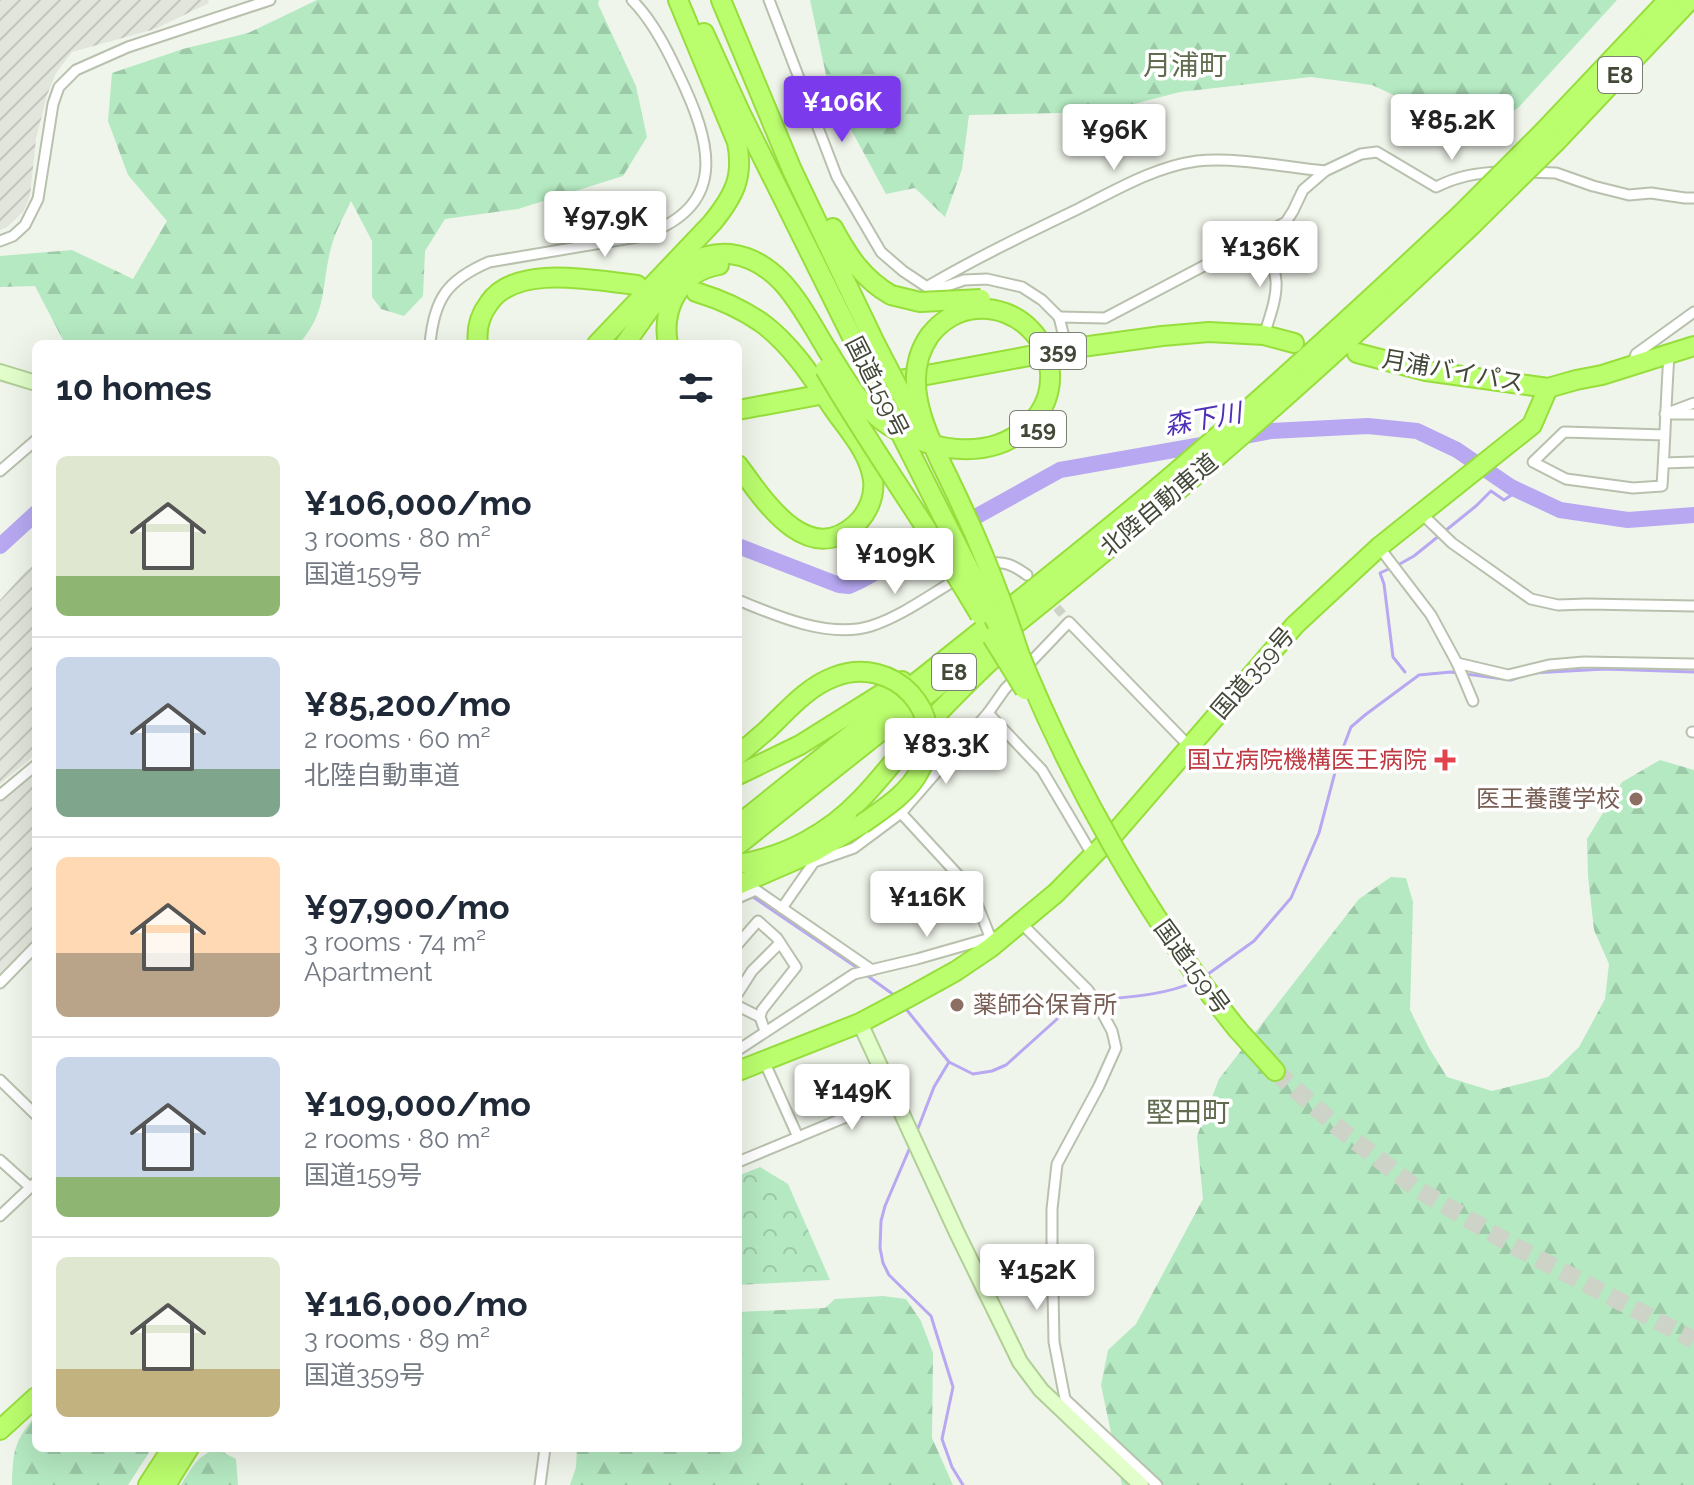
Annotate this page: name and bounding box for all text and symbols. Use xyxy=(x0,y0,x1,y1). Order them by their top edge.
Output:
district label: 月浦町 xyxy=(1143,49,1227,82)
road number: E8 xyxy=(1598,57,1642,93)
pin: ¥106K xyxy=(786,76,898,144)
text: ¥106K xyxy=(802,87,882,117)
pin: ¥85.2K xyxy=(1387,94,1517,162)
pin: ¥96K xyxy=(1067,104,1161,172)
text: ¥85.2K xyxy=(1409,105,1495,135)
text: ¥96K xyxy=(1080,115,1148,145)
pin: ¥97.9K xyxy=(540,191,670,259)
text: ¥97.9K xyxy=(562,202,648,232)
pin: ¥136K xyxy=(1204,221,1316,289)
text: ¥136K xyxy=(1220,232,1300,262)
street label: 国道159号 xyxy=(840,331,915,442)
road number: 359 xyxy=(1030,333,1086,369)
street label: 月浦バイパス xyxy=(1380,344,1526,397)
icon: filters xyxy=(674,366,718,410)
text: 10 homes xyxy=(56,368,212,408)
water label: 森下川 xyxy=(1162,397,1247,441)
road number: 159 xyxy=(1010,411,1066,447)
street label: 北陸自動車道 xyxy=(1094,447,1223,562)
text: ¥106,000/mo xyxy=(304,483,532,523)
icon: home xyxy=(120,488,216,584)
text: 3 rooms · 80 m² xyxy=(304,523,491,553)
pin: ¥109K xyxy=(839,528,951,596)
text: ¥109K xyxy=(855,539,935,569)
text: 国道159号 xyxy=(304,559,423,589)
street label: 国道359号 xyxy=(1205,621,1300,724)
road number: E8 xyxy=(932,654,976,690)
text: ¥85,200/mo xyxy=(304,684,511,724)
icon: home xyxy=(120,689,216,785)
pin: ¥83.3K xyxy=(881,718,1011,786)
text: 2 rooms · 60 m² xyxy=(304,724,491,754)
text: ¥83.3K xyxy=(903,729,989,759)
place label: 国立病院機構医王病院 xyxy=(1187,745,1427,774)
marker: 国立病院機構医王病院 xyxy=(1434,749,1456,771)
text: 北陸自動車道 xyxy=(304,760,460,790)
place label: 医王養護学校 xyxy=(1476,784,1620,813)
marker: 医王養護学校 xyxy=(1627,790,1645,808)
pin: ¥116K xyxy=(871,871,983,939)
text: ¥116K xyxy=(888,882,966,912)
text: ¥97,900/mo xyxy=(304,887,510,927)
icon: home xyxy=(120,889,216,985)
street label: 国道159号 xyxy=(1149,914,1236,1019)
text: 3 rooms · 74 m² xyxy=(304,927,486,957)
text: Apartment xyxy=(304,957,433,987)
place label: 薬師谷保育所 xyxy=(973,990,1117,1019)
marker: 薬師谷保育所 xyxy=(948,996,966,1014)
pin: ¥149K xyxy=(796,1064,908,1132)
text: ¥149K xyxy=(813,1075,891,1105)
text: ¥109,000/mo xyxy=(304,1084,531,1124)
icon: home xyxy=(120,1089,216,1185)
district label: 堅田町 xyxy=(1146,1096,1230,1129)
text: 2 rooms · 80 m² xyxy=(304,1124,490,1154)
text: 国道159号 xyxy=(304,1160,423,1190)
pin: ¥152K xyxy=(981,1244,1093,1312)
text: ¥152K xyxy=(998,1255,1076,1285)
text: ¥116,000/mo xyxy=(304,1284,527,1324)
icon: home xyxy=(120,1289,216,1385)
text: 3 rooms · 89 m² xyxy=(304,1324,490,1354)
text: 国道359号 xyxy=(304,1360,425,1390)

